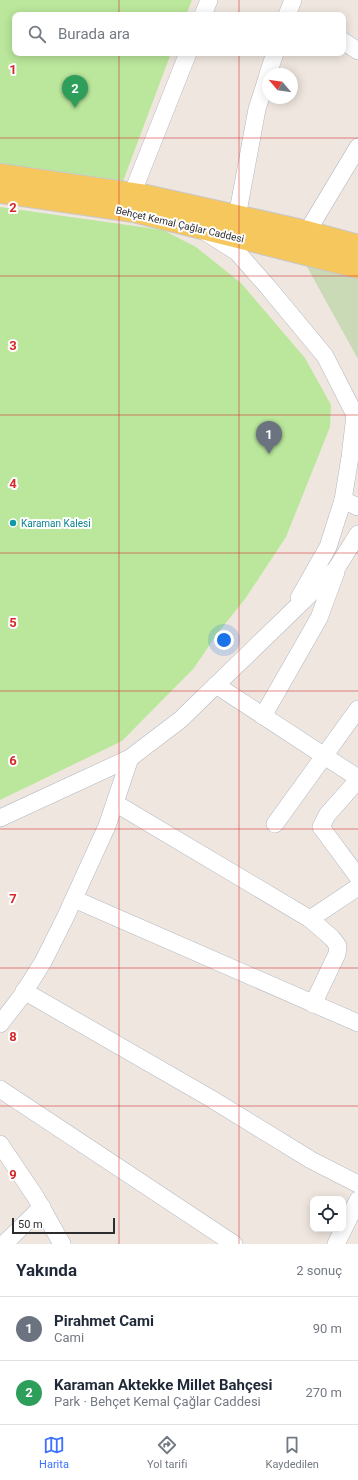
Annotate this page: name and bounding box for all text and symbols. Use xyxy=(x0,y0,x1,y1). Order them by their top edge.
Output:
search box xyxy=(12,12,346,56)
icon: search xyxy=(26,23,48,45)
text: Burada ara xyxy=(58,25,130,43)
text: 1 xyxy=(9,62,17,77)
north arrow xyxy=(262,68,298,104)
pin: 2 xyxy=(62,75,88,108)
text: 2 xyxy=(9,200,17,215)
street label: Behçet Kemal Çağlar Caddesi xyxy=(115,204,245,245)
text: 3 xyxy=(9,338,17,353)
pin: 1 xyxy=(256,421,282,454)
text: 4 xyxy=(9,476,17,491)
marker: Karaman Kalesi xyxy=(8,518,18,528)
place label: Karaman Kalesi xyxy=(21,518,91,529)
text: 5 xyxy=(9,615,17,630)
your location xyxy=(214,630,234,650)
text: 6 xyxy=(9,753,17,768)
text: 7 xyxy=(9,891,17,906)
text: 8 xyxy=(9,1029,17,1044)
text: 9 xyxy=(9,1167,17,1182)
map controls xyxy=(310,1196,346,1232)
button: locate xyxy=(310,1196,346,1232)
scale bar xyxy=(12,1216,115,1235)
text: 50 m xyxy=(18,1218,43,1231)
text: Yakında xyxy=(16,1260,77,1280)
text: 2 sonuç xyxy=(296,1263,342,1278)
text: Pirahmet Cami xyxy=(54,1312,154,1330)
text: 1 xyxy=(25,1321,33,1336)
text: 90 m xyxy=(313,1321,342,1336)
text: Cami xyxy=(54,1330,84,1345)
text: Karaman Aktekke Millet Bahçesi xyxy=(54,1376,273,1394)
text: 2 xyxy=(25,1385,33,1400)
text: 270 m xyxy=(305,1385,342,1400)
text: Park · Behçet Kemal Çağlar Caddesi xyxy=(54,1394,261,1409)
tab: Harita xyxy=(39,1434,69,1471)
tab: Yol tarifi xyxy=(147,1434,187,1471)
tab: Kaydedilen xyxy=(265,1434,319,1471)

